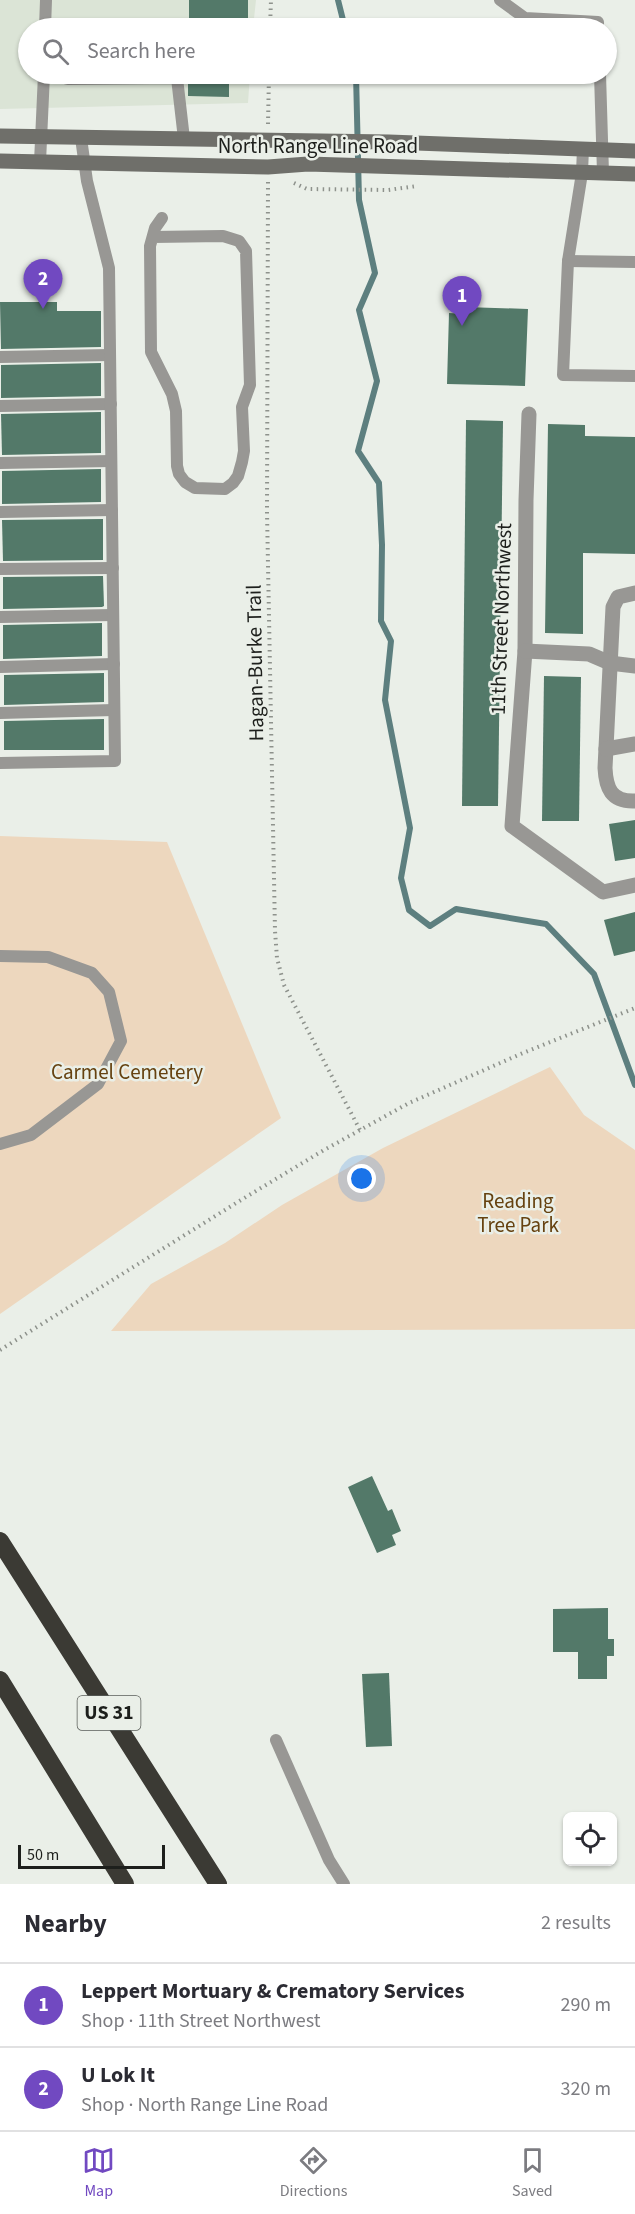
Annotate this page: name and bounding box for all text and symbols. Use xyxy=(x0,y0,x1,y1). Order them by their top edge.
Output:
search box xyxy=(18,18,617,84)
icon: search xyxy=(39,35,72,68)
text: Search here xyxy=(87,35,195,67)
street label: North Range Line Road xyxy=(218,131,418,161)
pin: 2 xyxy=(24,260,63,309)
pin: 1 xyxy=(442,276,482,326)
street label: 11th Street Northwest xyxy=(483,522,519,716)
street label: Hagan-Burke Trail xyxy=(239,584,271,742)
park label: Carmel Cemetery xyxy=(51,1057,203,1087)
your location xyxy=(347,1164,376,1193)
park label: Reading Tree Park xyxy=(477,1186,559,1240)
road number: US 31 xyxy=(78,1696,140,1730)
map controls xyxy=(563,1812,617,1866)
button: locate xyxy=(563,1812,617,1866)
scale bar xyxy=(18,1842,165,1870)
text: 50 m xyxy=(27,1844,59,1866)
text: Nearby xyxy=(24,1905,107,1942)
text: 2 results xyxy=(541,1909,611,1937)
text: Leppert Mortuary & Crematory Services xyxy=(81,1975,465,2007)
text: 1 xyxy=(38,1991,49,2019)
text: 290 m xyxy=(561,1991,611,2019)
text: Shop · 11th Street Northwest xyxy=(81,2007,320,2035)
text: U Lok It xyxy=(81,2059,155,2091)
text: 2 xyxy=(38,2075,49,2103)
text: 320 m xyxy=(561,2075,611,2103)
text: Shop · North Range Line Road xyxy=(81,2091,328,2119)
tab: Map xyxy=(82,2144,115,2202)
tab: Directions xyxy=(280,2144,347,2202)
tab: Saved xyxy=(512,2144,553,2202)

